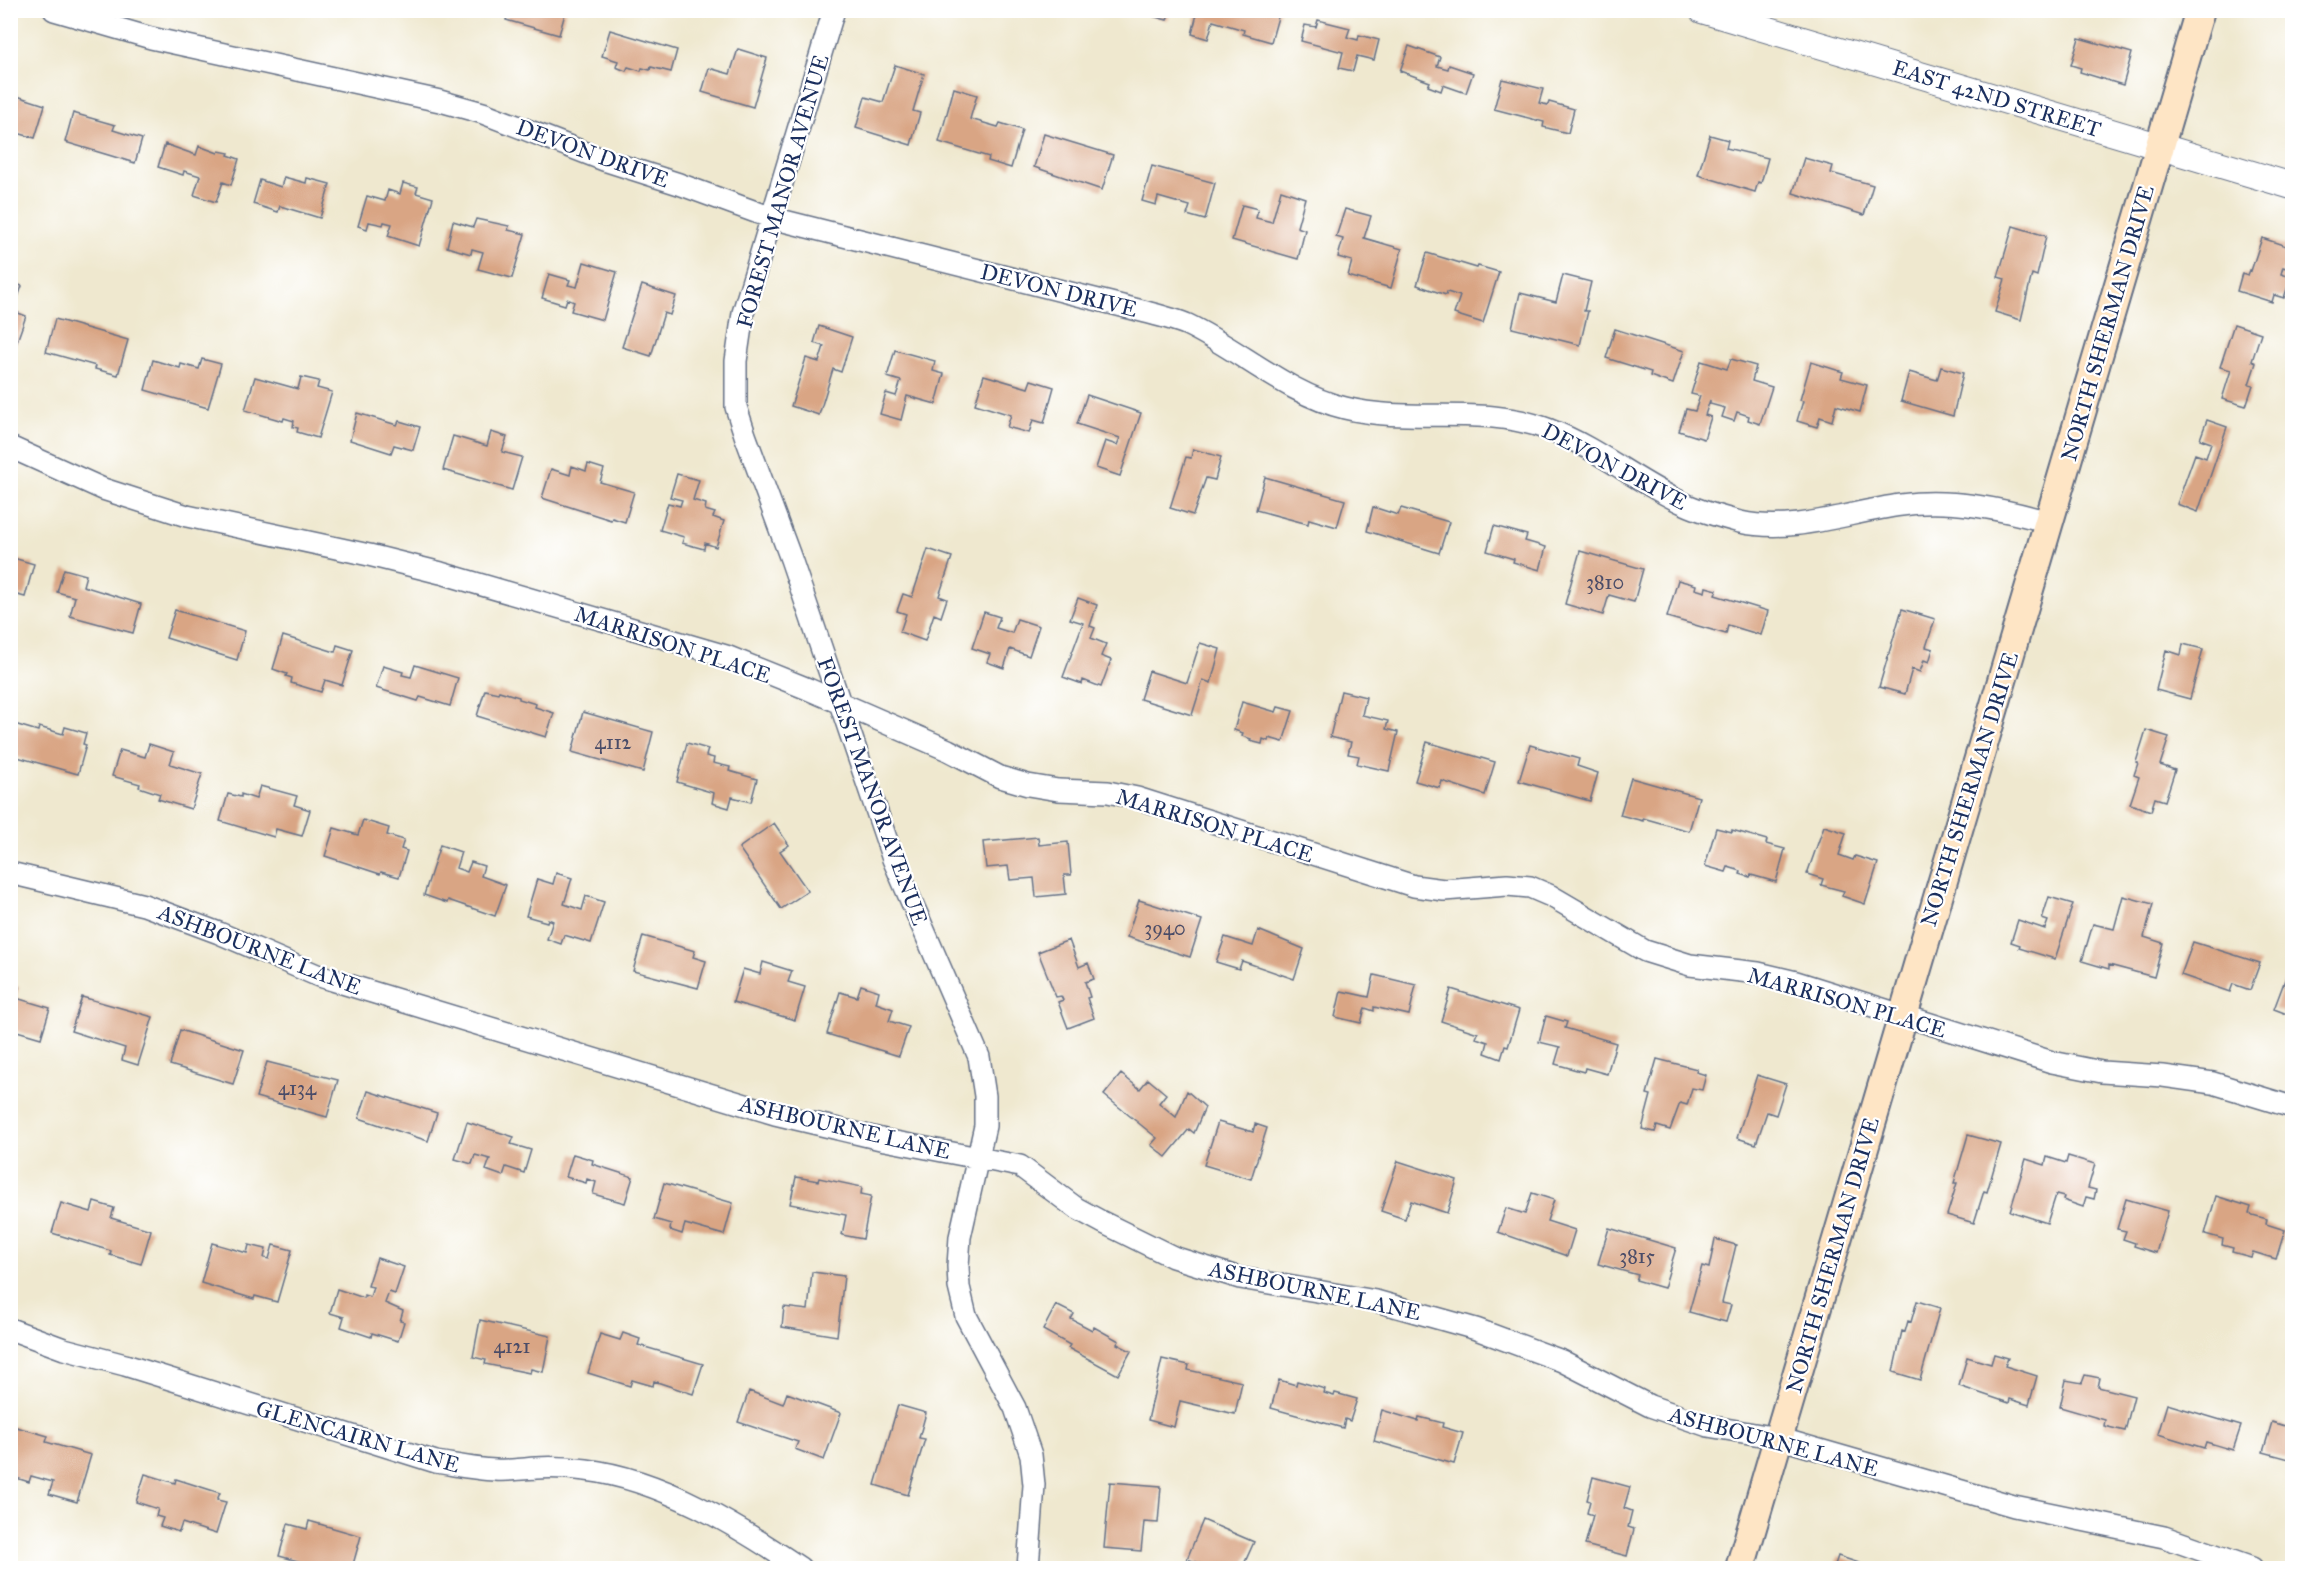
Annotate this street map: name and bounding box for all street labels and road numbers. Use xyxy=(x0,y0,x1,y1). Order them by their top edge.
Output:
street label: FOREST MANOR AVENUE xyxy=(730,51,835,331)
street label: EAST 42ND STREET xyxy=(1889,54,2104,143)
street label: DEVON DRIVE xyxy=(513,113,673,194)
street label: NORTH SHERMAN DRIVE xyxy=(2055,182,2160,464)
street label: DEVON DRIVE xyxy=(978,258,1140,323)
street label: DEVON DRIVE xyxy=(1538,417,1692,516)
street label: MARRISON PLACE xyxy=(571,600,775,689)
street label: NORTH SHERMAN DRIVE xyxy=(1915,648,2024,930)
street label: FOREST MANOR AVENUE xyxy=(811,653,934,929)
street label: MARRISON PLACE xyxy=(1113,783,1317,868)
street label: ASHBOURNE LANE xyxy=(153,898,366,1001)
street label: MARRISON PLACE xyxy=(1745,961,1949,1044)
street label: ASHBOURNE LANE xyxy=(736,1090,953,1165)
street label: NORTH SHERMAN DRIVE xyxy=(1780,1114,1885,1396)
street label: ASHBOURNE LANE xyxy=(1206,1255,1423,1326)
street label: GLENCAIRN LANE xyxy=(253,1394,463,1479)
street label: ASHBOURNE LANE xyxy=(1665,1400,1882,1483)

